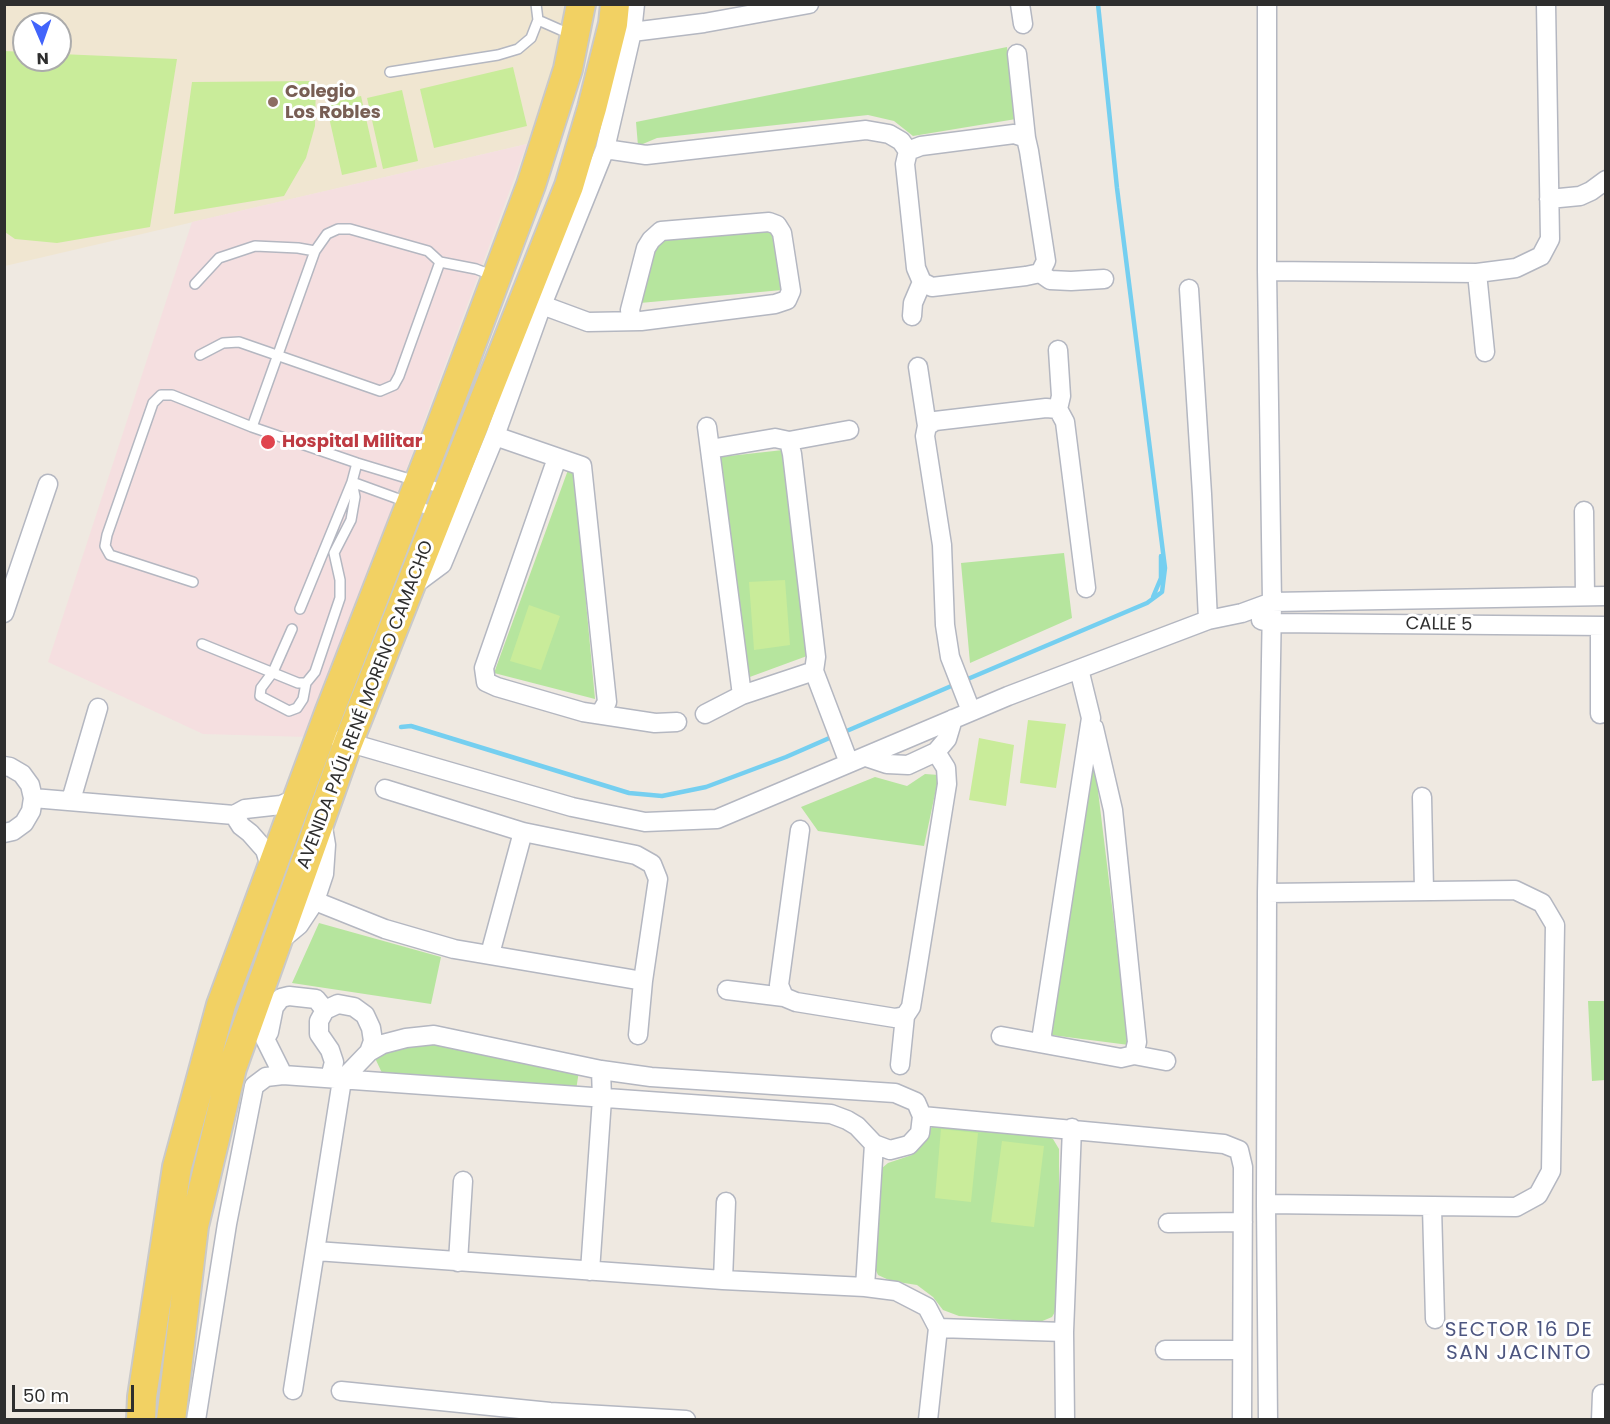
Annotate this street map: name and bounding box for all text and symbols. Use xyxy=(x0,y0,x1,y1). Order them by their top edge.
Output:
north arrow xyxy=(12,12,72,72)
text: N xyxy=(36,47,49,70)
place label: Colegio Los Robles xyxy=(285,81,381,124)
marker: Colegio Los Robles xyxy=(266,95,280,109)
place label: Hospital Militar xyxy=(282,431,423,453)
marker: Hospital Militar xyxy=(259,433,277,451)
street label: AVENIDA PAÚL RENÉ MORENO CAMACHO xyxy=(293,538,439,872)
street label: CALLE 5 xyxy=(1405,614,1473,636)
district label: SECTOR 16 DE SAN JACINTO xyxy=(1445,1319,1593,1366)
scale bar xyxy=(15,1373,136,1411)
text: 50 m xyxy=(23,1383,69,1408)

